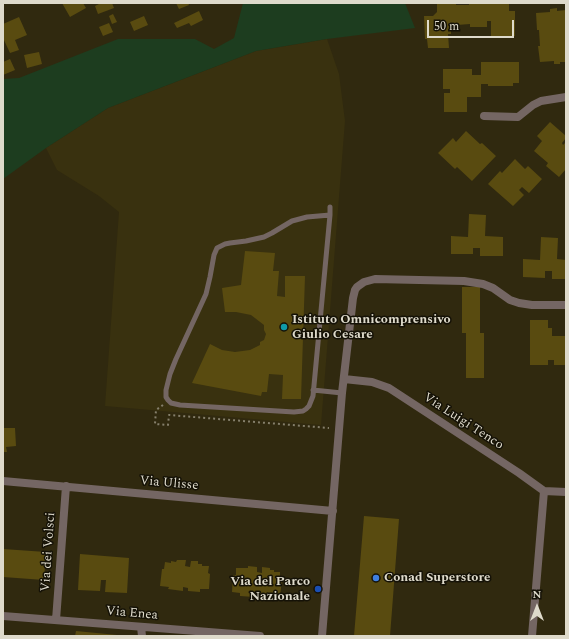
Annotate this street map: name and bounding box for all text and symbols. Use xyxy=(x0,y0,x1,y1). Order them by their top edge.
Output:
scale bar xyxy=(429,12,516,38)
text: 50 m xyxy=(434,17,459,36)
place label: Istituto Omnicomprensivo Giulio Cesare xyxy=(292,312,451,343)
marker: Istituto Omnicomprensivo Giulio Cesare xyxy=(279,322,289,332)
street label: Via Luigi Tenco xyxy=(420,390,506,454)
street label: Via Ulisse xyxy=(139,474,199,494)
street label: Via dei Volsci xyxy=(38,512,60,592)
place label: Conad Superstore xyxy=(384,570,490,586)
marker: Conad Superstore xyxy=(371,573,381,583)
place label: Via del Parco Nazionale xyxy=(230,574,310,605)
marker: Via del Parco Nazionale xyxy=(313,584,323,594)
text: N xyxy=(533,586,541,603)
north arrow xyxy=(517,587,557,627)
street label: Via Enea xyxy=(105,604,159,624)

